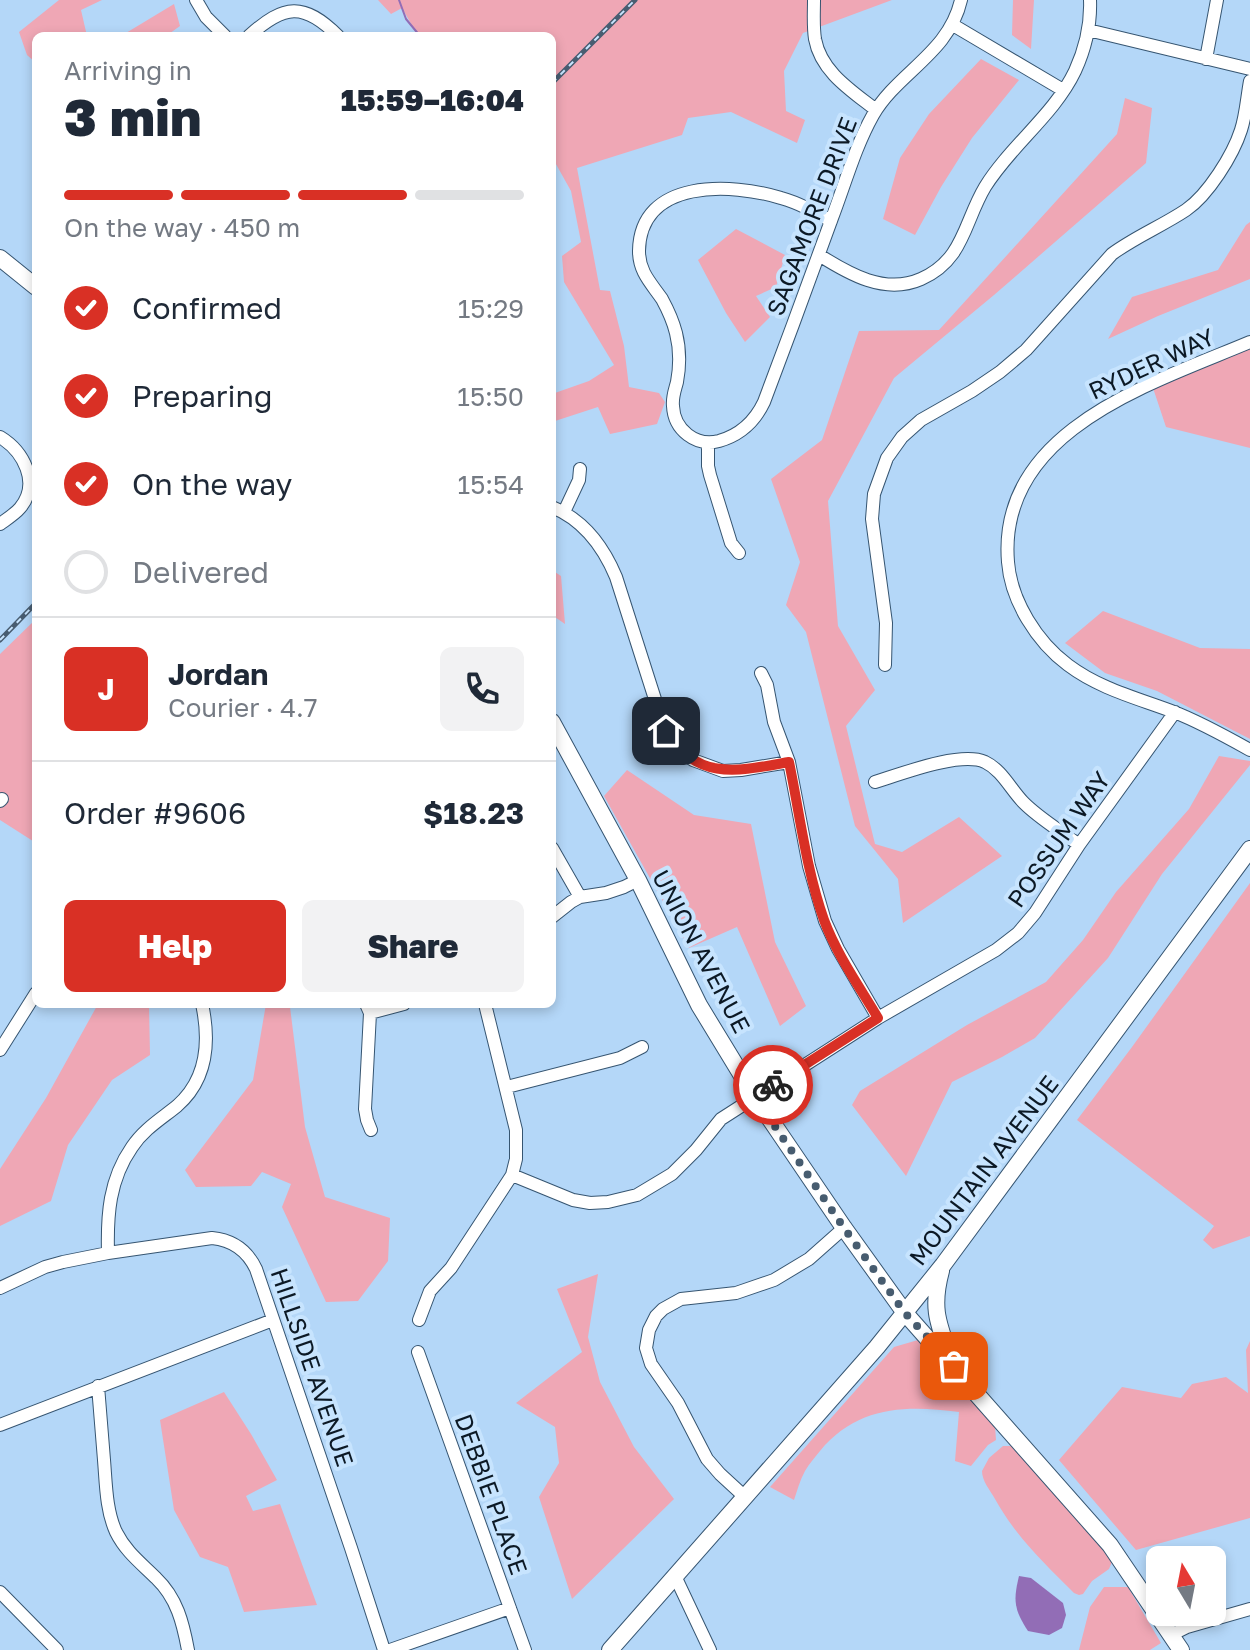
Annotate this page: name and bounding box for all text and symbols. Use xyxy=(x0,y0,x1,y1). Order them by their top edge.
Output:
text: Arriving in xyxy=(64,55,192,86)
text: 15:59–16:04 xyxy=(341,82,524,118)
text: 3 min xyxy=(64,85,201,147)
street label: SAGAMORE DRIVE xyxy=(760,113,862,319)
text: On the way · 450 m xyxy=(64,212,300,243)
icon: check xyxy=(64,286,108,330)
text: Confirmed xyxy=(132,290,282,326)
text: 15:29 xyxy=(458,293,524,324)
street label: RYDER WAY xyxy=(1084,321,1219,405)
icon: check xyxy=(64,374,108,418)
text: Preparing xyxy=(132,378,273,414)
text: 15:50 xyxy=(457,381,524,412)
icon: check xyxy=(64,462,108,506)
text: On the way xyxy=(132,466,292,502)
text: 15:54 xyxy=(458,469,524,500)
text: Delivered xyxy=(132,554,269,590)
button: phone xyxy=(440,647,524,731)
text: Jordan xyxy=(168,656,268,692)
text: J xyxy=(97,671,115,707)
text: Courier · 4.7 xyxy=(168,692,318,723)
pin xyxy=(632,697,700,765)
icon: home xyxy=(644,709,688,753)
street label: POSSUM WAY xyxy=(1001,765,1116,912)
text: Order #9606 xyxy=(64,795,246,831)
text: $18.23 xyxy=(423,795,524,831)
street label: UNION AVENUE xyxy=(647,865,757,1037)
button: Help xyxy=(64,900,286,992)
button: Share xyxy=(302,900,524,992)
courier xyxy=(733,1045,813,1125)
icon: bike xyxy=(751,1063,795,1107)
street label: MOUNTAIN AVENUE xyxy=(902,1069,1064,1271)
street label: HILLSIDE AVENUE xyxy=(265,1264,361,1470)
pin xyxy=(920,1332,988,1400)
icon: bag xyxy=(932,1344,976,1388)
street label: DEBBIE PLACE xyxy=(450,1410,534,1578)
north arrow xyxy=(1146,1546,1226,1626)
map controls xyxy=(1146,1546,1226,1626)

